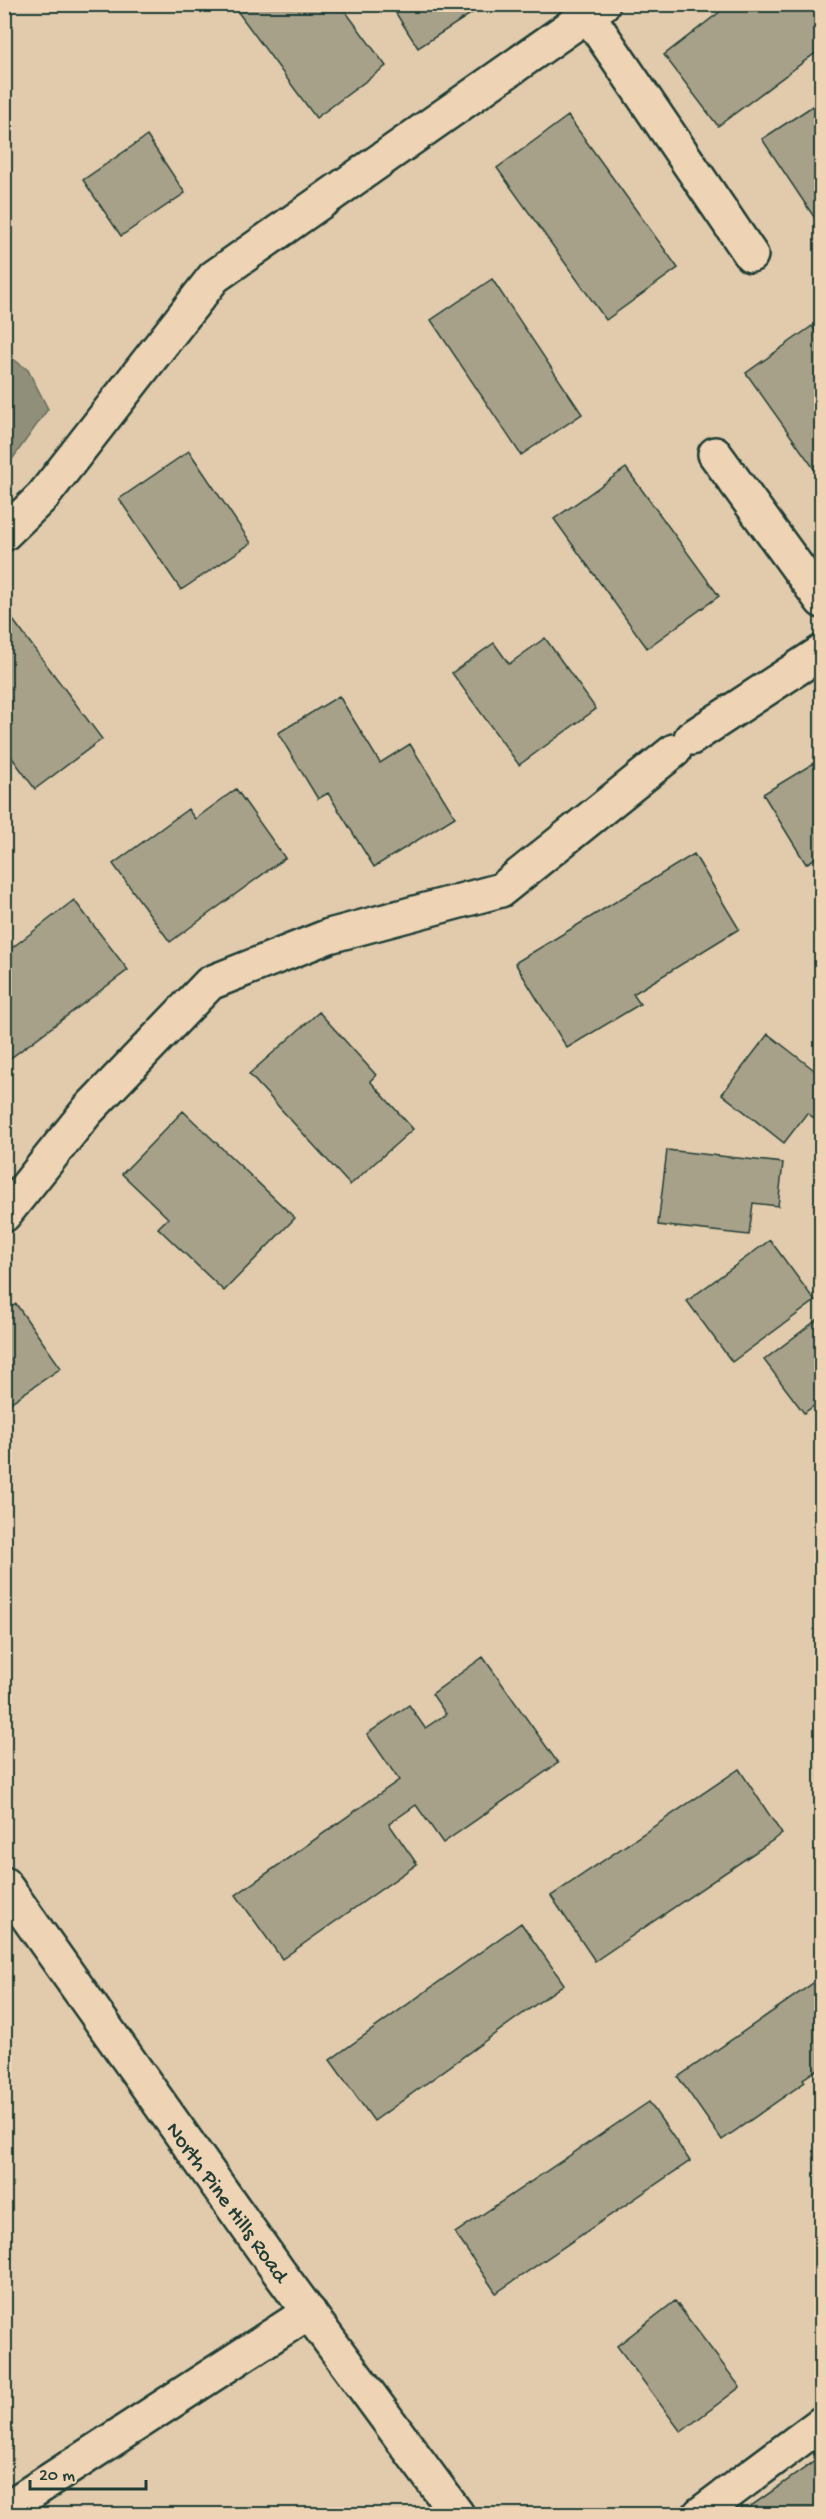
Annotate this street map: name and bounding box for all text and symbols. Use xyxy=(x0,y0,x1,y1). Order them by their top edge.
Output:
street label: North Pine Hills Road xyxy=(159,2118,294,2290)
scale bar xyxy=(30,2453,146,2491)
text: 20 m xyxy=(39,2466,75,2487)

